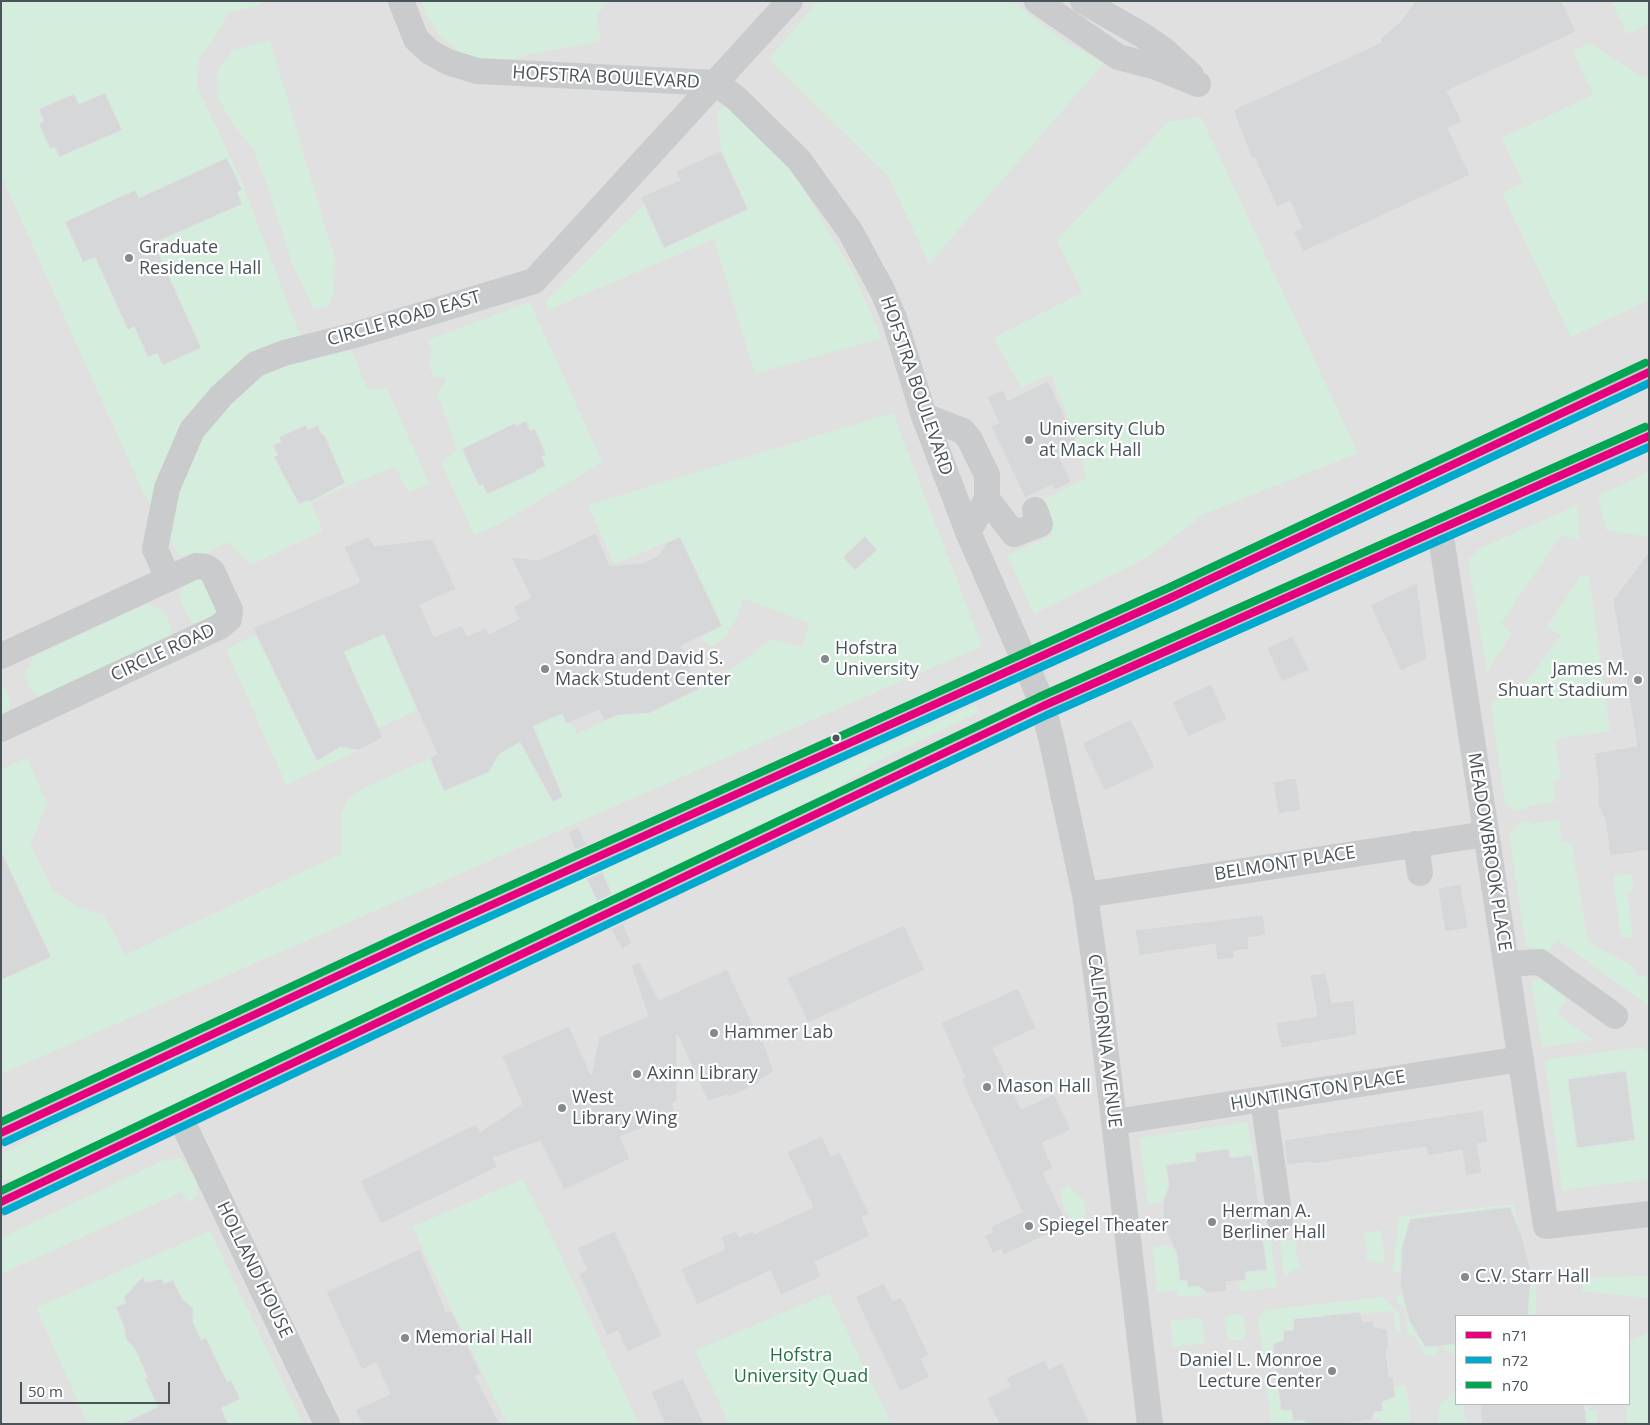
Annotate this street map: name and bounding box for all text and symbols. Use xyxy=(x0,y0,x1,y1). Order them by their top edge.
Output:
street label: HOFSTRA BOULEVARD xyxy=(512,62,700,94)
place label: Graduate Residence Hall xyxy=(139,237,261,280)
marker: Graduate Residence Hall xyxy=(123,252,135,264)
street label: CIRCLE ROAD EAST xyxy=(325,287,483,351)
street label: HOFSTRA BOULEVARD xyxy=(875,294,957,478)
place label: University Club at Mack Hall xyxy=(1039,419,1165,462)
marker: University Club at Mack Hall xyxy=(1023,434,1035,446)
street label: CIRCLE ROAD xyxy=(107,619,219,687)
place label: Hofstra University xyxy=(835,638,919,681)
place label: Sondra and David S. Mack Student Center xyxy=(555,648,731,691)
marker: Hofstra University xyxy=(819,653,831,665)
place label: James M. Shuart Stadium xyxy=(1498,659,1628,702)
marker: Sondra and David S. Mack Student Center xyxy=(539,663,551,675)
marker: James M. Shuart Stadium xyxy=(1632,674,1644,686)
unlabelled marker xyxy=(831,733,841,743)
street label: MEADOWBROOK PLACE xyxy=(1463,751,1515,953)
street label: BELMONT PLACE xyxy=(1213,842,1357,886)
street label: CALIFORNIA AVENUE xyxy=(1083,953,1125,1129)
place label: Hammer Lab xyxy=(724,1022,833,1044)
marker: Hammer Lab xyxy=(708,1027,720,1039)
place label: Axinn Library xyxy=(647,1063,758,1085)
street label: HUNTINGTON PLACE xyxy=(1229,1067,1407,1115)
marker: Axinn Library xyxy=(631,1068,643,1080)
place label: Mason Hall xyxy=(997,1076,1091,1098)
marker: Mason Hall xyxy=(981,1081,993,1093)
place label: West Library Wing xyxy=(572,1087,677,1130)
marker: West Library Wing xyxy=(556,1102,568,1114)
street label: HOLLAND HOUSE xyxy=(212,1198,296,1342)
place label: Herman A. Berliner Hall xyxy=(1222,1201,1326,1244)
place label: Spiegel Theater xyxy=(1039,1215,1169,1237)
marker: Herman A. Berliner Hall xyxy=(1206,1216,1218,1228)
marker: Spiegel Theater xyxy=(1023,1220,1035,1232)
place label: C.V. Starr Hall xyxy=(1475,1266,1589,1288)
marker: C.V. Starr Hall xyxy=(1459,1271,1471,1283)
legend xyxy=(1455,1315,1630,1405)
text: n71 xyxy=(1502,1325,1528,1345)
place label: Memorial Hall xyxy=(415,1327,532,1349)
marker: Memorial Hall xyxy=(399,1332,411,1344)
park label: Hofstra University Quad xyxy=(734,1345,868,1388)
place label: Daniel L. Monroe Lecture Center xyxy=(1179,1350,1322,1392)
text: n72 xyxy=(1502,1350,1528,1370)
marker: Daniel L. Monroe Lecture Center xyxy=(1326,1365,1338,1377)
scale bar xyxy=(22,1372,172,1404)
text: n70 xyxy=(1502,1375,1528,1395)
text: 50 m xyxy=(28,1381,63,1401)

